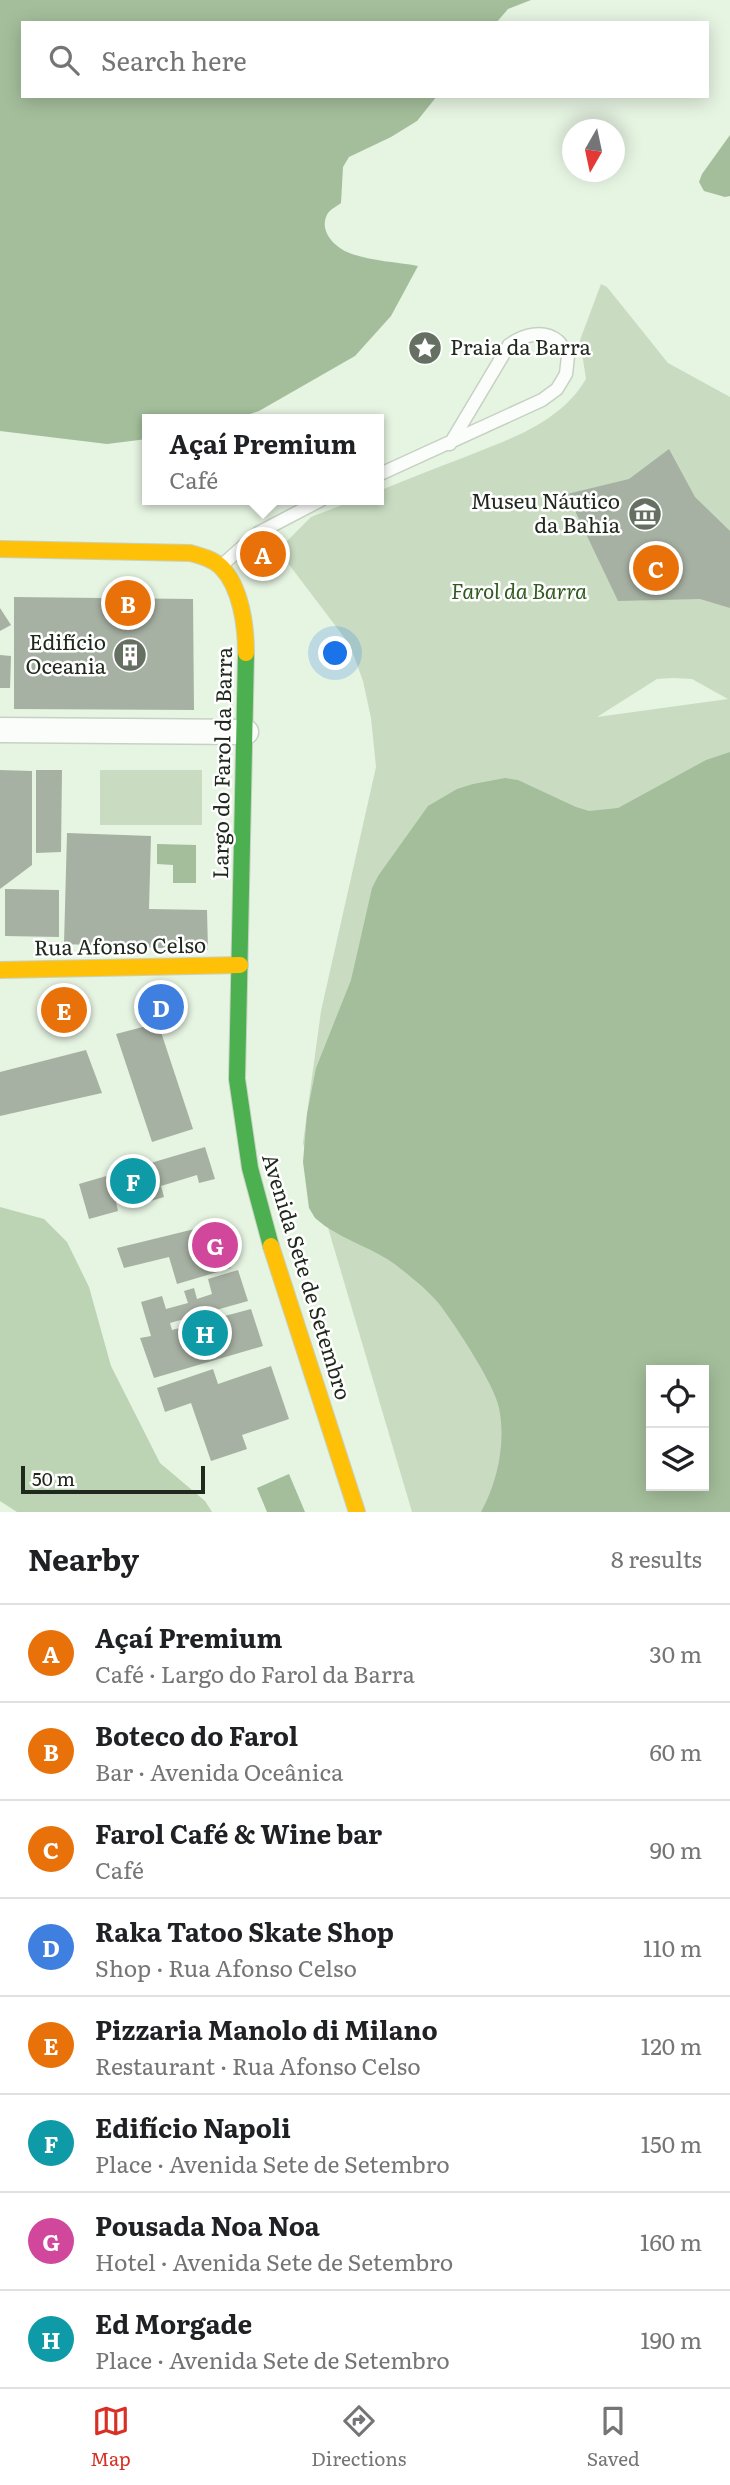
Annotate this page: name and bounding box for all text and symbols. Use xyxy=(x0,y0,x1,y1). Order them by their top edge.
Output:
search box xyxy=(21,21,709,98)
text: Search here xyxy=(101,40,247,79)
icon: search xyxy=(45,41,83,79)
north arrow xyxy=(562,119,625,182)
place icon: Praia da Barra xyxy=(406,329,444,367)
place label: Praia da Barra xyxy=(450,330,592,361)
popup xyxy=(142,414,384,505)
text: Açaí Premium xyxy=(169,423,357,462)
text: Café xyxy=(169,462,218,496)
place label: Museu Náutico da Bahia xyxy=(471,484,621,539)
museum icon: Museu Náutico da Bahia xyxy=(626,495,664,533)
pin: A xyxy=(240,528,286,580)
pin: C xyxy=(633,542,679,594)
park label: Farol da Barra xyxy=(451,574,587,605)
pin: B xyxy=(105,577,151,629)
place label: Edifício Oceania xyxy=(25,625,107,680)
building icon: Edifício Oceania xyxy=(111,636,149,674)
your location xyxy=(318,636,352,670)
street label: Largo do Farol da Barra xyxy=(203,646,238,879)
street label: Rua Afonso Celso xyxy=(34,927,206,962)
pin: D xyxy=(138,981,184,1033)
pin: E xyxy=(41,984,87,1036)
street label: Avenida Sete de Setembro xyxy=(256,1149,361,1403)
pin: F xyxy=(110,1155,156,1207)
pin: G xyxy=(192,1219,238,1271)
pin: H xyxy=(182,1307,228,1359)
map controls xyxy=(646,1365,709,1491)
button: locate xyxy=(646,1365,709,1428)
button: layers xyxy=(646,1428,709,1491)
scale bar xyxy=(21,1463,205,1495)
text: 50 m xyxy=(32,1464,75,1492)
text: Nearby xyxy=(28,1536,139,1580)
text: 8 results xyxy=(611,1541,702,1575)
text: Açaí Premium xyxy=(95,1617,282,1656)
text: A xyxy=(42,1636,60,1670)
text: 30 m xyxy=(649,1636,702,1670)
text: Café · Largo do Farol da Barra xyxy=(95,1656,415,1690)
text: Boteco do Farol xyxy=(95,1715,298,1754)
text: B xyxy=(43,1734,59,1768)
text: 60 m xyxy=(649,1734,702,1768)
text: Bar · Avenida Oceânica xyxy=(95,1754,343,1788)
text: Farol Café & Wine bar xyxy=(95,1813,382,1852)
text: C xyxy=(43,1832,59,1866)
text: 90 m xyxy=(650,1832,702,1866)
text: Café xyxy=(95,1852,144,1886)
text: Raka Tatoo Skate Shop xyxy=(95,1911,394,1950)
text: D xyxy=(42,1930,60,1964)
text: 110 m xyxy=(643,1930,702,1964)
text: Shop · Rua Afonso Celso xyxy=(95,1950,357,1984)
text: Pizzaria Manolo di Milano xyxy=(95,2009,438,2048)
text: E xyxy=(43,2028,59,2062)
text: 120 m xyxy=(641,2028,702,2062)
text: Restaurant · Rua Afonso Celso xyxy=(95,2048,421,2082)
text: Edifício Napoli xyxy=(95,2107,291,2146)
text: F xyxy=(44,2126,58,2160)
text: 150 m xyxy=(641,2126,702,2160)
text: Place · Avenida Sete de Setembro xyxy=(95,2146,450,2180)
text: Pousada Noa Noa xyxy=(95,2205,320,2244)
text: G xyxy=(42,2224,60,2258)
text: 160 m xyxy=(640,2224,702,2258)
text: Hotel · Avenida Sete de Setembro xyxy=(95,2244,453,2278)
text: Ed Morgade xyxy=(95,2303,252,2342)
text: H xyxy=(41,2322,61,2356)
text: 190 m xyxy=(640,2322,702,2356)
text: Place · Avenida Sete de Setembro xyxy=(95,2342,450,2376)
tab: Map xyxy=(90,2402,131,2472)
tab: Directions xyxy=(311,2402,406,2472)
tab: Saved xyxy=(587,2402,640,2472)

